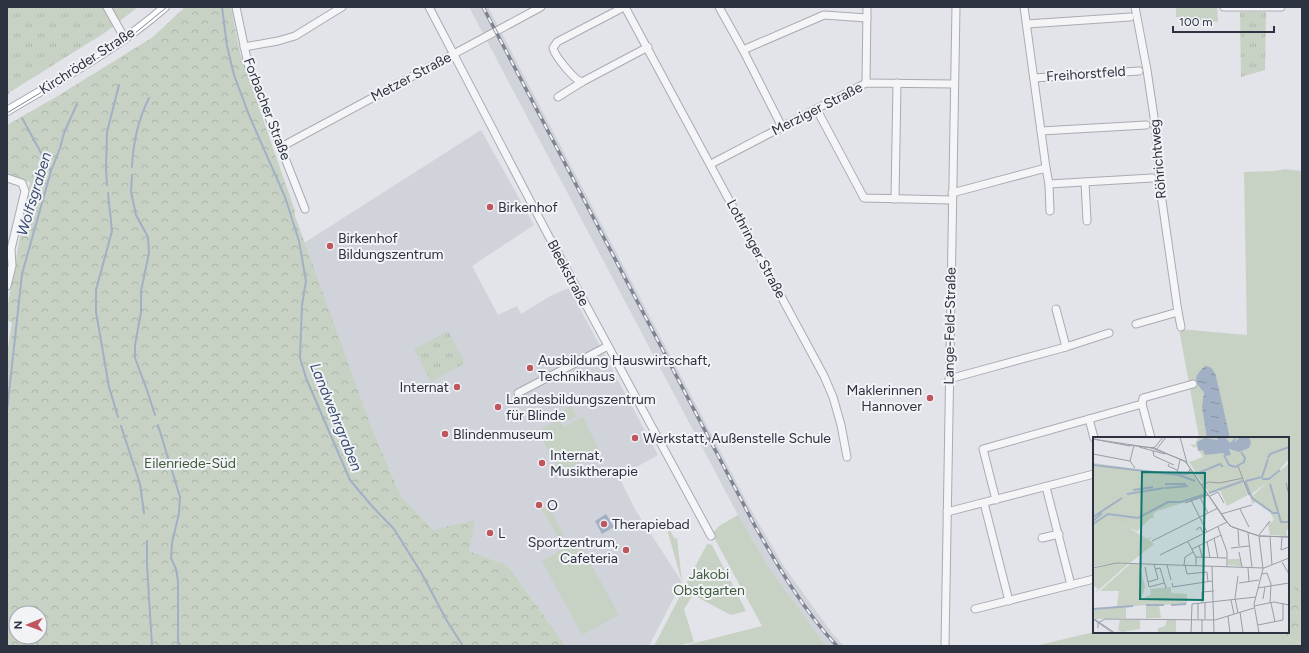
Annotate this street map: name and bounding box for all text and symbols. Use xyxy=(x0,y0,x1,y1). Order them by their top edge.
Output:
scale bar xyxy=(1173,8,1274,34)
text: 100 m xyxy=(1179,15,1213,29)
street label: Kirchröder Straße xyxy=(36,24,138,98)
street label: Metzer Straße xyxy=(368,48,454,105)
street label: Forbacher Straße xyxy=(240,55,294,163)
street label: Freihorstfeld xyxy=(1046,63,1126,85)
street label: Merziger Straße xyxy=(769,79,866,139)
street label: Röhrichtweg xyxy=(1146,118,1170,200)
water label: Wolfsgraben xyxy=(13,150,55,238)
street label: Lothringer Straße xyxy=(723,197,789,302)
place label: Birkenhof xyxy=(498,199,559,216)
marker: Birkenhof xyxy=(485,202,495,212)
place label: Birkenhof Bildungszentrum xyxy=(338,230,444,263)
street label: Bleekstraße xyxy=(543,237,593,309)
marker: Birkenhof Bildungszentrum xyxy=(325,241,335,251)
street label: Lange-Feld-Straße xyxy=(940,267,960,385)
place label: Ausbildung Hauswirtschaft, Technikhaus xyxy=(538,352,711,385)
water label: Landwehrgraben xyxy=(306,360,366,474)
marker: Ausbildung Hauswirtschaft, Technikhaus xyxy=(525,363,535,373)
place label: Internat xyxy=(400,379,449,396)
marker: Internat xyxy=(452,382,462,392)
place label: Maklerinnen Hannover xyxy=(846,382,922,415)
place label: Landesbildungszentrum für Blinde xyxy=(506,391,656,424)
marker: Maklerinnen Hannover xyxy=(925,393,935,403)
marker: Landesbildungszentrum für Blinde xyxy=(493,402,503,412)
place label: Blindenmuseum xyxy=(453,426,553,443)
marker: Blindenmuseum xyxy=(440,429,450,439)
place label: Werkstatt, Außenstelle Schule xyxy=(643,430,831,447)
marker: Werkstatt, Außenstelle Schule xyxy=(630,433,640,443)
inset map xyxy=(1093,437,1289,633)
place label: Internat, Musiktherapie xyxy=(550,447,638,480)
park label: Eilenriede-Süd xyxy=(144,455,236,472)
marker: Internat, Musiktherapie xyxy=(537,458,547,468)
place label: O xyxy=(547,497,558,514)
marker: O xyxy=(534,500,544,510)
place label: Therapiebad xyxy=(612,516,690,533)
marker: Therapiebad xyxy=(599,519,609,529)
place label: L xyxy=(498,525,506,542)
marker: L xyxy=(485,528,495,538)
place label: Sportzentrum, Cafeteria xyxy=(528,534,618,567)
marker: Sportzentrum, Cafeteria xyxy=(621,545,631,555)
park label: Jakobi Obstgarten xyxy=(673,566,745,599)
north arrow xyxy=(8,605,48,645)
text: N xyxy=(12,621,25,630)

